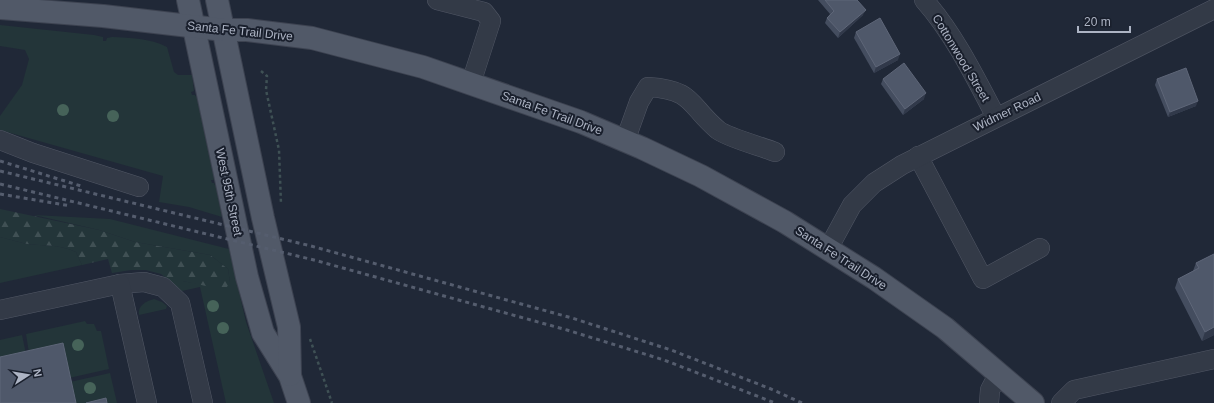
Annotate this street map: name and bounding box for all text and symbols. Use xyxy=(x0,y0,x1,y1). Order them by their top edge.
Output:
scale bar xyxy=(1078,8,1130,34)
street label: Cottonwood Street xyxy=(929,12,993,105)
text: 20 m xyxy=(1084,15,1111,29)
street label: Santa Fe Trail Drive xyxy=(187,18,294,44)
street label: Santa Fe Trail Drive xyxy=(500,88,605,138)
street label: Widmer Road xyxy=(971,90,1043,134)
street label: West 95th Street xyxy=(213,147,245,238)
street label: Santa Fe Trail Drive xyxy=(793,223,890,293)
north arrow xyxy=(8,355,48,395)
text: N xyxy=(31,368,44,378)

